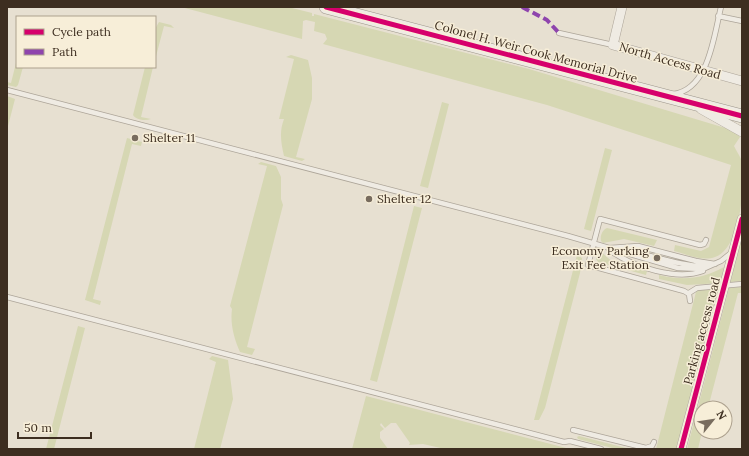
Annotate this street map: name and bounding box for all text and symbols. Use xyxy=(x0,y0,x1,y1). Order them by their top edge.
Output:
legend xyxy=(16,16,156,68)
street label: Colonel H. Weir Cook Memorial Drive xyxy=(433,17,640,86)
text: Cycle path xyxy=(52,24,111,39)
street label: North Access Road xyxy=(618,39,723,82)
text: Path xyxy=(52,44,77,59)
place label: Shelter 11 xyxy=(143,130,195,145)
marker: Shelter 11 xyxy=(130,133,140,143)
place label: Shelter 12 xyxy=(377,191,431,206)
marker: Shelter 12 xyxy=(364,194,374,204)
place label: Economy Parking Exit Fee Station xyxy=(551,243,649,272)
marker: Economy Parking Exit Fee Station xyxy=(652,253,662,263)
street label: Parking access road xyxy=(680,276,723,386)
north arrow xyxy=(693,400,733,440)
text: N xyxy=(713,408,730,423)
scale bar xyxy=(18,414,91,440)
text: 50 m xyxy=(24,420,52,435)

